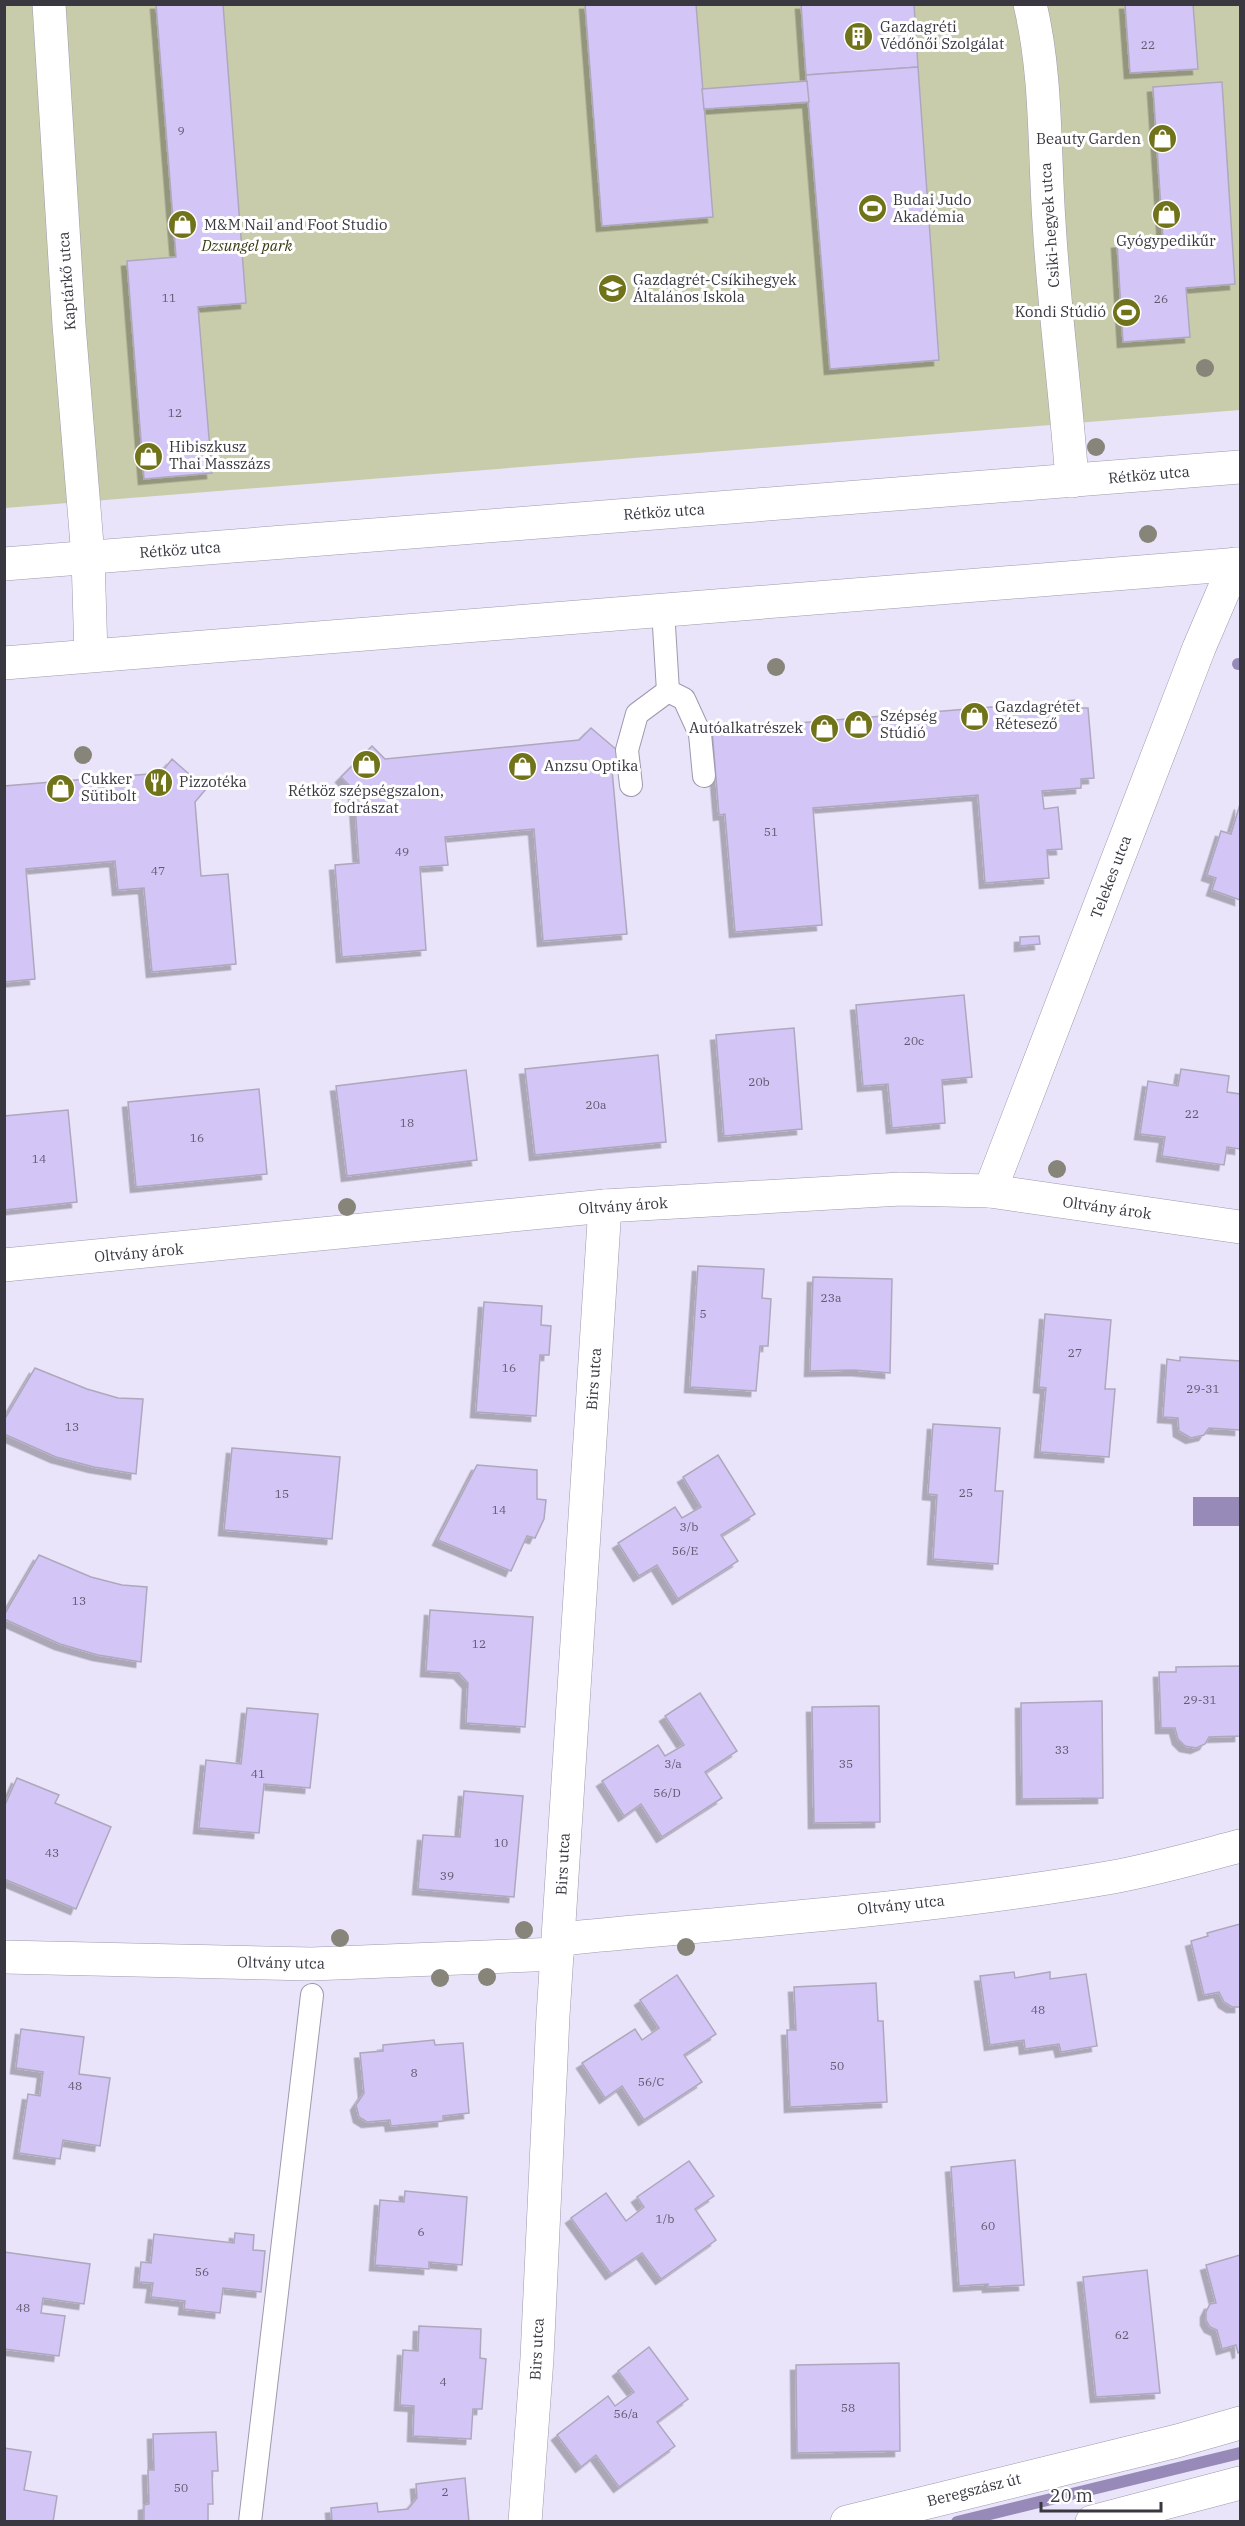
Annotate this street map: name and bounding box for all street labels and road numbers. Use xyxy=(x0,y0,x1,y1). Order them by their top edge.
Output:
street label: Csiki-hegyek utca xyxy=(1036,162,1063,288)
street label: Kaptárkő utca xyxy=(54,231,79,331)
street label: Rétköz utca xyxy=(1107,461,1190,488)
street label: Rétköz utca xyxy=(623,499,705,524)
street label: Rétköz utca xyxy=(139,537,221,562)
street label: Telekes utca xyxy=(1086,833,1135,921)
street label: Oltvány árok xyxy=(1061,1192,1153,1223)
street label: Oltvány árok xyxy=(578,1193,668,1218)
street label: Oltvány árok xyxy=(94,1239,185,1266)
street label: Birs utca xyxy=(582,1347,605,1411)
street label: Birs utca xyxy=(551,1832,574,1896)
street label: Oltvány utca xyxy=(856,1890,946,1919)
street label: Oltvány utca xyxy=(237,1952,325,1973)
street label: Birs utca xyxy=(525,2317,548,2381)
street label: Beregszász út xyxy=(925,2469,1023,2510)

